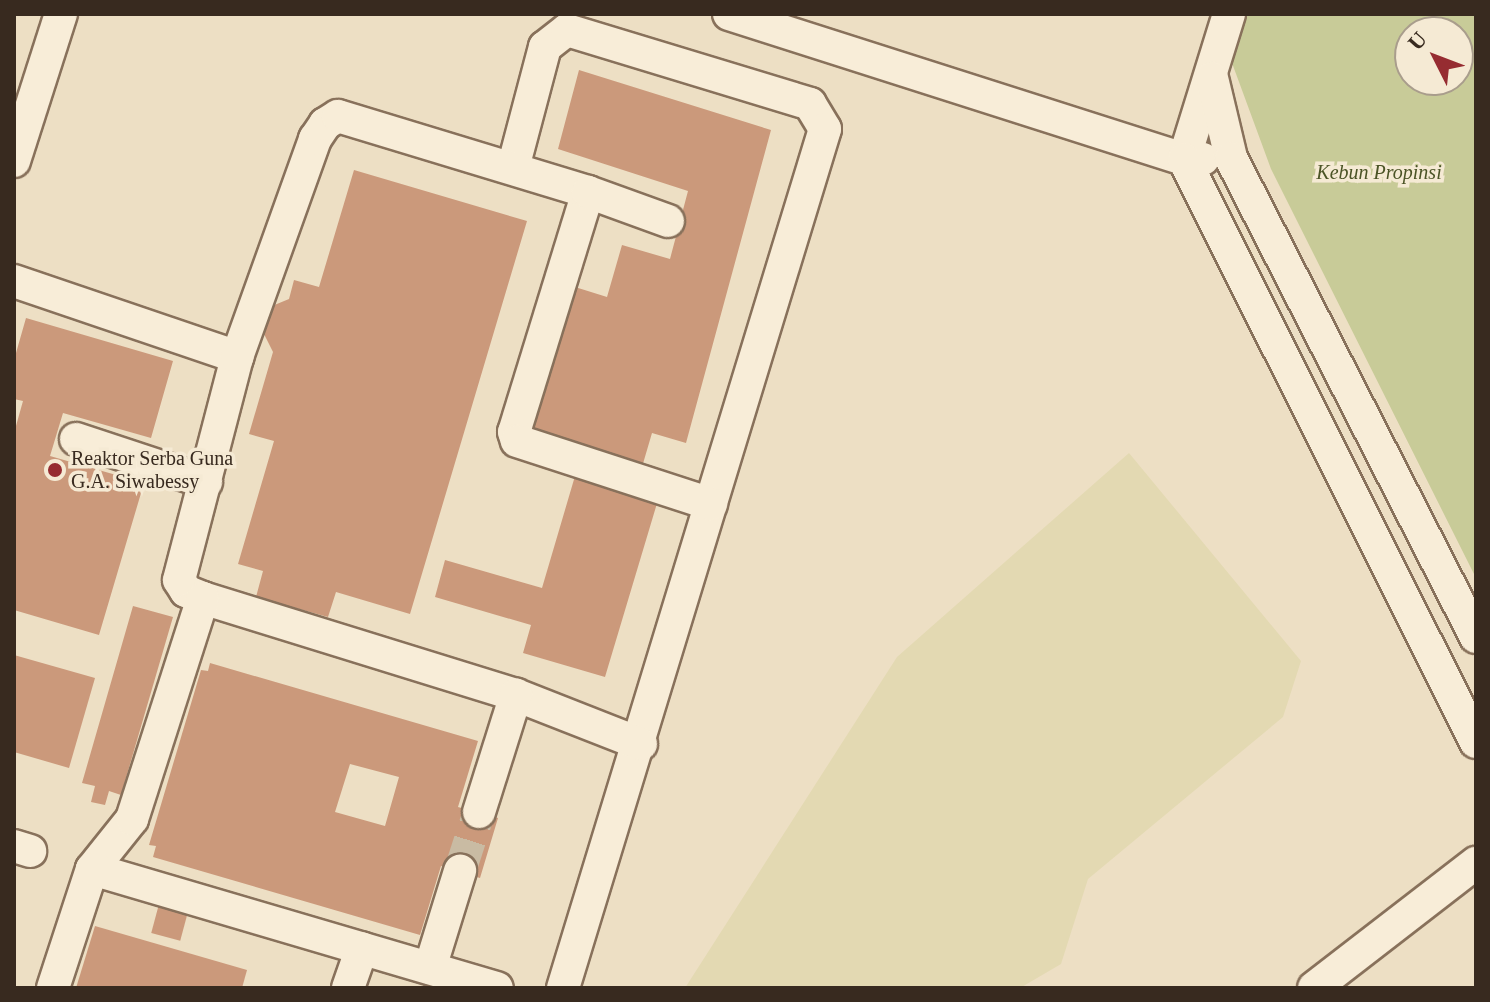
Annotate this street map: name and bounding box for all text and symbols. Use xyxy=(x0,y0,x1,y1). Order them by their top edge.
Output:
north arrow xyxy=(1394,16,1474,96)
text: U xyxy=(1403,27,1432,55)
park label: Kebun Propinsi xyxy=(1316,160,1442,184)
place label: Reaktor Serba Guna G.A. Siwabessy xyxy=(71,446,233,493)
marker: Reaktor Serba Guna G.A. Siwabessy xyxy=(46,461,64,479)

